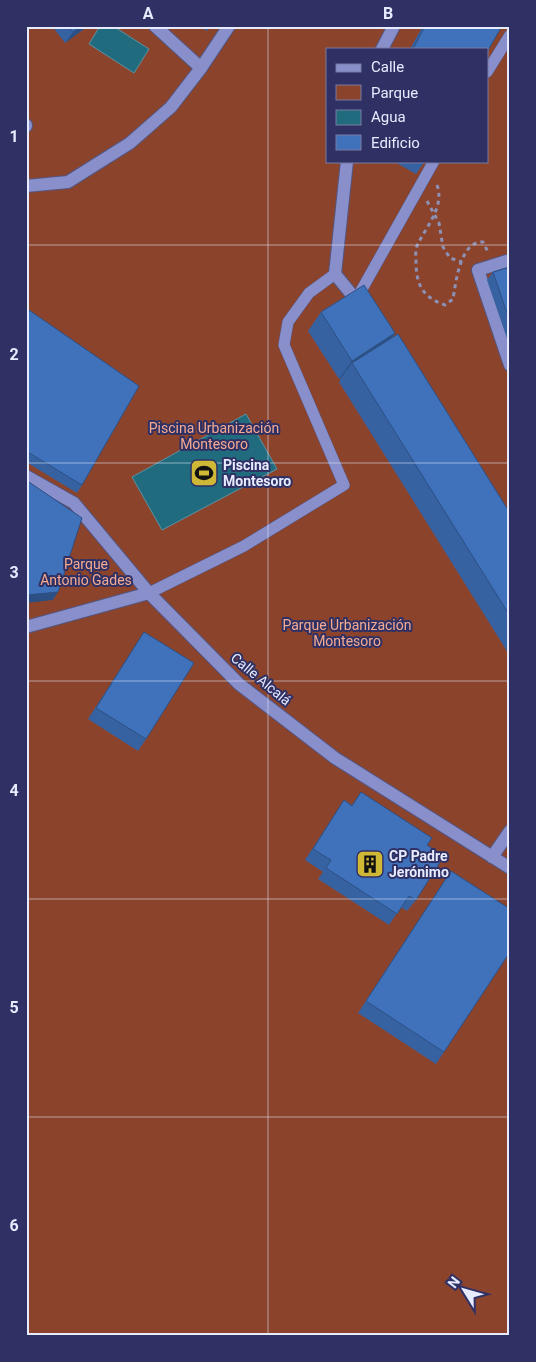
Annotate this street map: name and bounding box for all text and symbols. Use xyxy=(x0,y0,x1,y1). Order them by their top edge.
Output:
text: A xyxy=(143,4,154,23)
text: B xyxy=(383,4,393,23)
legend xyxy=(326,48,488,162)
text: Calle xyxy=(371,58,404,76)
text: Parque xyxy=(371,84,418,102)
text: Agua xyxy=(371,108,406,126)
text: 1 xyxy=(9,127,19,146)
text: Edificio xyxy=(371,134,420,152)
text: 2 xyxy=(9,345,19,364)
park label: Piscina Urbanización Montesoro xyxy=(149,420,279,452)
place label: Piscina Montesoro xyxy=(223,457,291,489)
sports icon: Piscina Montesoro xyxy=(189,458,219,488)
park label: Parque Antonio Gades xyxy=(40,556,132,588)
text: 3 xyxy=(9,563,19,582)
park label: Parque Urbanización Montesoro xyxy=(282,617,412,649)
street label: Calle Alcalá xyxy=(228,649,294,709)
text: 4 xyxy=(9,781,19,800)
place label: CP Padre Jerónimo xyxy=(389,848,449,880)
building icon: CP Padre Jerónimo xyxy=(355,849,385,879)
text: 5 xyxy=(9,998,19,1017)
text: 6 xyxy=(9,1216,19,1235)
north arrow xyxy=(438,1264,488,1314)
text: N xyxy=(444,1273,463,1291)

